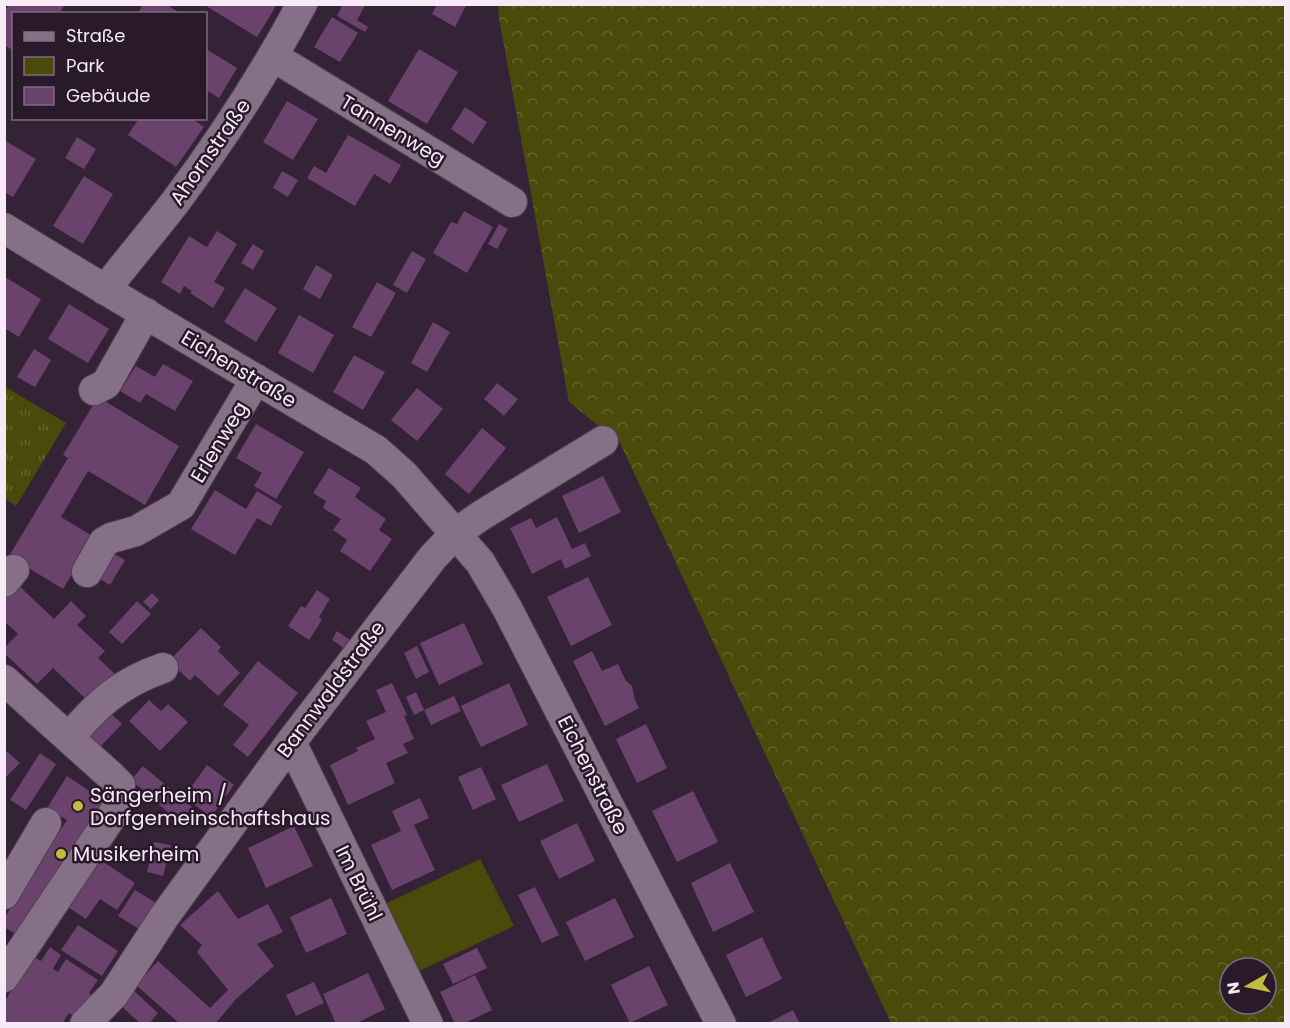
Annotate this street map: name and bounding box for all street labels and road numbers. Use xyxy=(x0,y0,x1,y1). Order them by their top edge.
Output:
street label: Tannenweg xyxy=(335,88,451,172)
street label: Ahornstraße xyxy=(163,93,257,211)
street label: Eichenstraße xyxy=(176,324,302,414)
street label: Erlenweg xyxy=(184,396,254,488)
street label: Bannwaldstraße xyxy=(270,615,392,763)
street label: Eichenstraße xyxy=(551,711,635,839)
street label: Im Brühl xyxy=(329,840,389,926)

